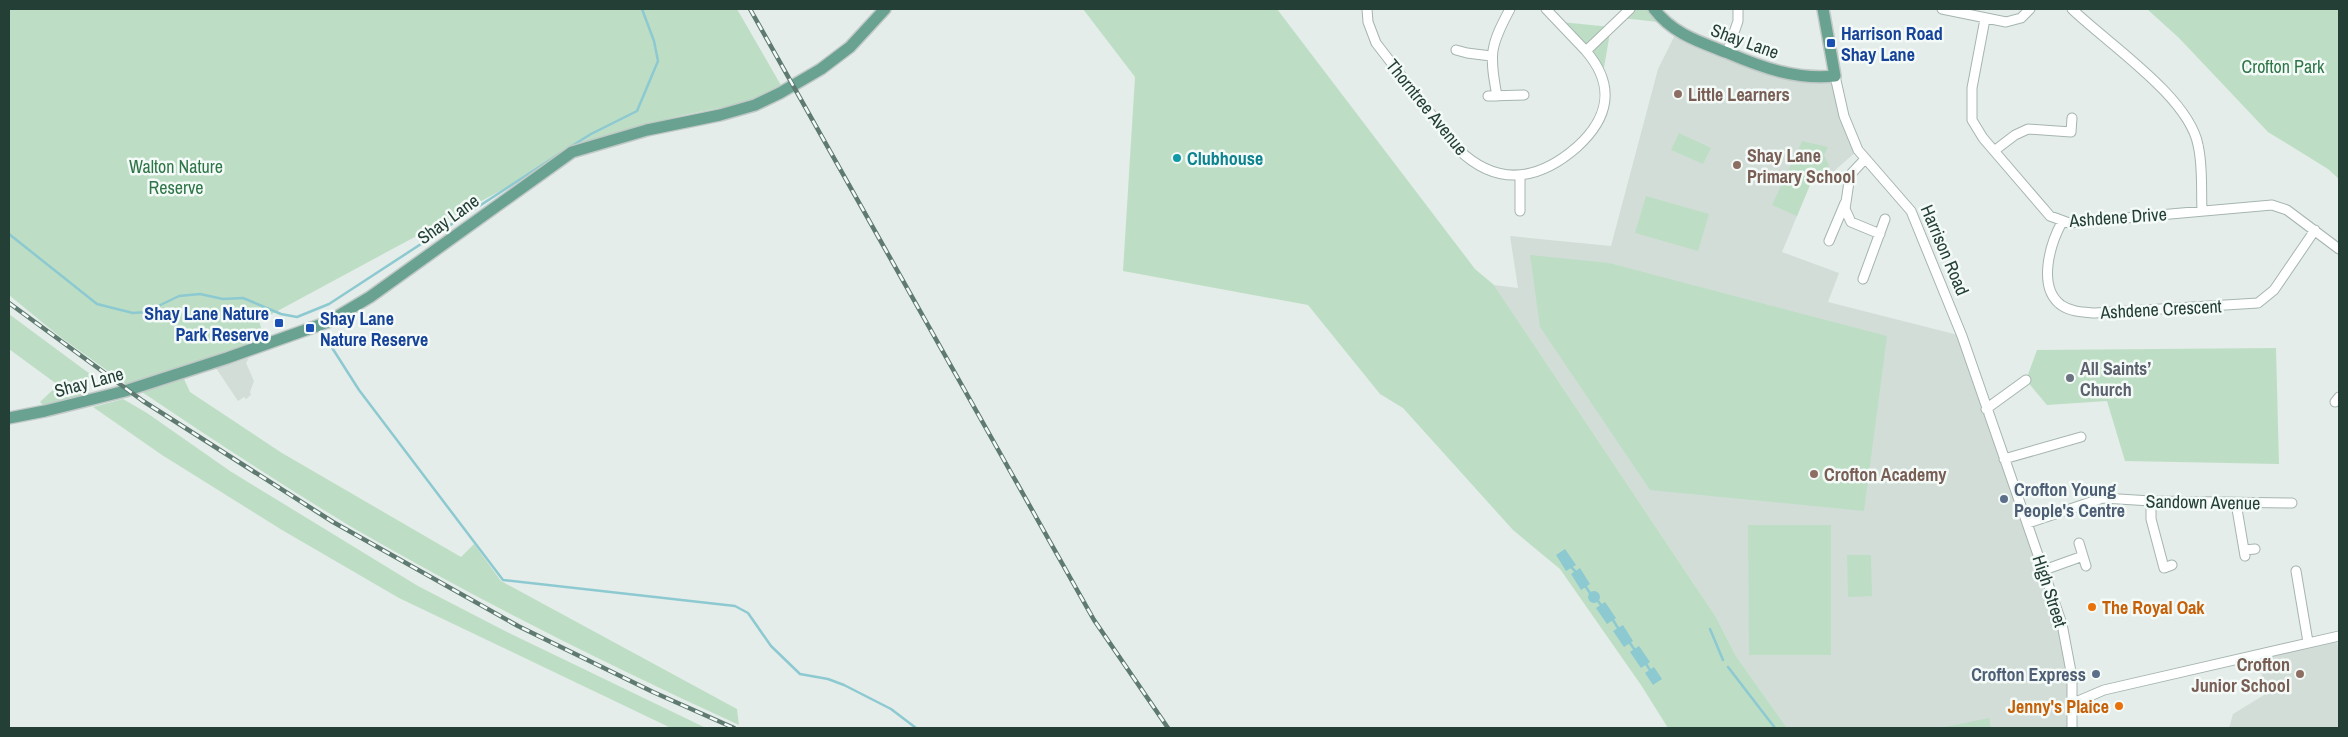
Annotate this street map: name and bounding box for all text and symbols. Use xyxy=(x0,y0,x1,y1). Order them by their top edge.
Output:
street label: Shay Lane xyxy=(1708,17,1782,65)
place label: Harrison Road Shay Lane xyxy=(1841,21,1943,67)
marker: Harrison Road Shay Lane xyxy=(1825,37,1837,49)
street label: Thorntree Avenue xyxy=(1380,54,1474,160)
park label: Crofton Park xyxy=(2242,54,2325,79)
place label: Little Learners xyxy=(1688,82,1790,107)
marker: Little Learners xyxy=(1672,88,1684,100)
place label: Shay Lane Primary School xyxy=(1747,143,1855,189)
place label: Clubhouse xyxy=(1187,146,1263,171)
marker: Clubhouse xyxy=(1171,152,1183,164)
park label: Walton Nature Reserve xyxy=(129,154,223,200)
marker: Shay Lane Primary School xyxy=(1731,159,1743,171)
street label: Shay Lane xyxy=(412,188,484,250)
street label: Harrison Road xyxy=(1915,201,1975,299)
street label: Ashdene Drive xyxy=(2067,201,2168,233)
street label: Ashdene Crescent xyxy=(2099,293,2222,325)
place label: Shay Lane Nature Park Reserve xyxy=(144,301,269,347)
place label: Shay Lane Nature Reserve xyxy=(320,306,428,352)
marker: Shay Lane Nature Park Reserve xyxy=(273,317,285,329)
marker: Shay Lane Nature Reserve xyxy=(304,322,316,334)
place label: All Saints’ Church xyxy=(2080,356,2151,402)
street label: Shay Lane xyxy=(52,361,126,403)
marker: All Saints’ Church xyxy=(2064,372,2076,384)
place label: Crofton Academy xyxy=(1824,462,1947,487)
marker: Crofton Academy xyxy=(1808,468,1820,480)
place label: Crofton Young People's Centre xyxy=(2014,477,2125,523)
street label: Sandown Avenue xyxy=(2145,489,2261,515)
marker: Crofton Young People's Centre xyxy=(1998,493,2010,505)
street label: High Street xyxy=(2027,552,2073,630)
place label: The Royal Oak xyxy=(2102,595,2205,620)
marker: The Royal Oak xyxy=(2086,601,2098,613)
place label: Crofton Junior School xyxy=(2192,652,2290,698)
place label: Crofton Express xyxy=(1971,662,2086,687)
marker: Crofton Express xyxy=(2090,668,2102,680)
marker: Crofton Junior School xyxy=(2294,668,2306,680)
place label: Jenny's Plaice xyxy=(2008,694,2109,719)
marker: Jenny's Plaice xyxy=(2113,700,2125,712)

